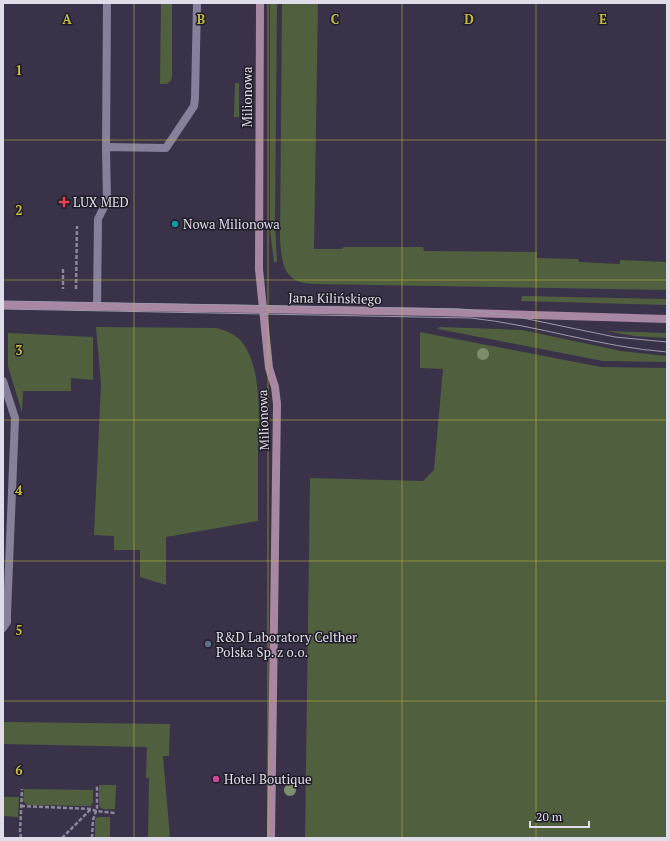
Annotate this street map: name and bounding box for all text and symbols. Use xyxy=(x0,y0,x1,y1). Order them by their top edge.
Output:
text: A xyxy=(62,10,72,28)
text: B xyxy=(197,10,205,28)
text: C xyxy=(331,10,339,28)
text: D xyxy=(464,10,474,28)
text: E xyxy=(599,10,607,28)
text: 1 xyxy=(15,61,23,79)
street label: Milionowa xyxy=(238,66,256,127)
place label: LUX MED xyxy=(73,193,129,211)
marker: LUX MED xyxy=(58,196,70,208)
text: 2 xyxy=(15,201,23,219)
place label: Nowa Milionowa xyxy=(183,215,280,233)
marker: Nowa Milionowa xyxy=(170,219,180,229)
street label: Jana Kilińskiego xyxy=(288,288,382,308)
text: 3 xyxy=(15,341,23,359)
street label: Milionowa xyxy=(253,389,273,451)
text: 4 xyxy=(15,481,23,499)
text: 5 xyxy=(15,621,23,639)
place label: R&D Laboratory Celther Polska Sp. z o.o. xyxy=(216,628,357,661)
marker: R&D Laboratory Celther Polska Sp. z o.o. xyxy=(203,639,213,649)
text: 6 xyxy=(15,761,23,779)
place label: Hotel Boutique xyxy=(224,770,311,788)
marker: Hotel Boutique xyxy=(211,774,221,784)
scale bar xyxy=(530,803,589,829)
text: 20 m xyxy=(536,809,563,824)

